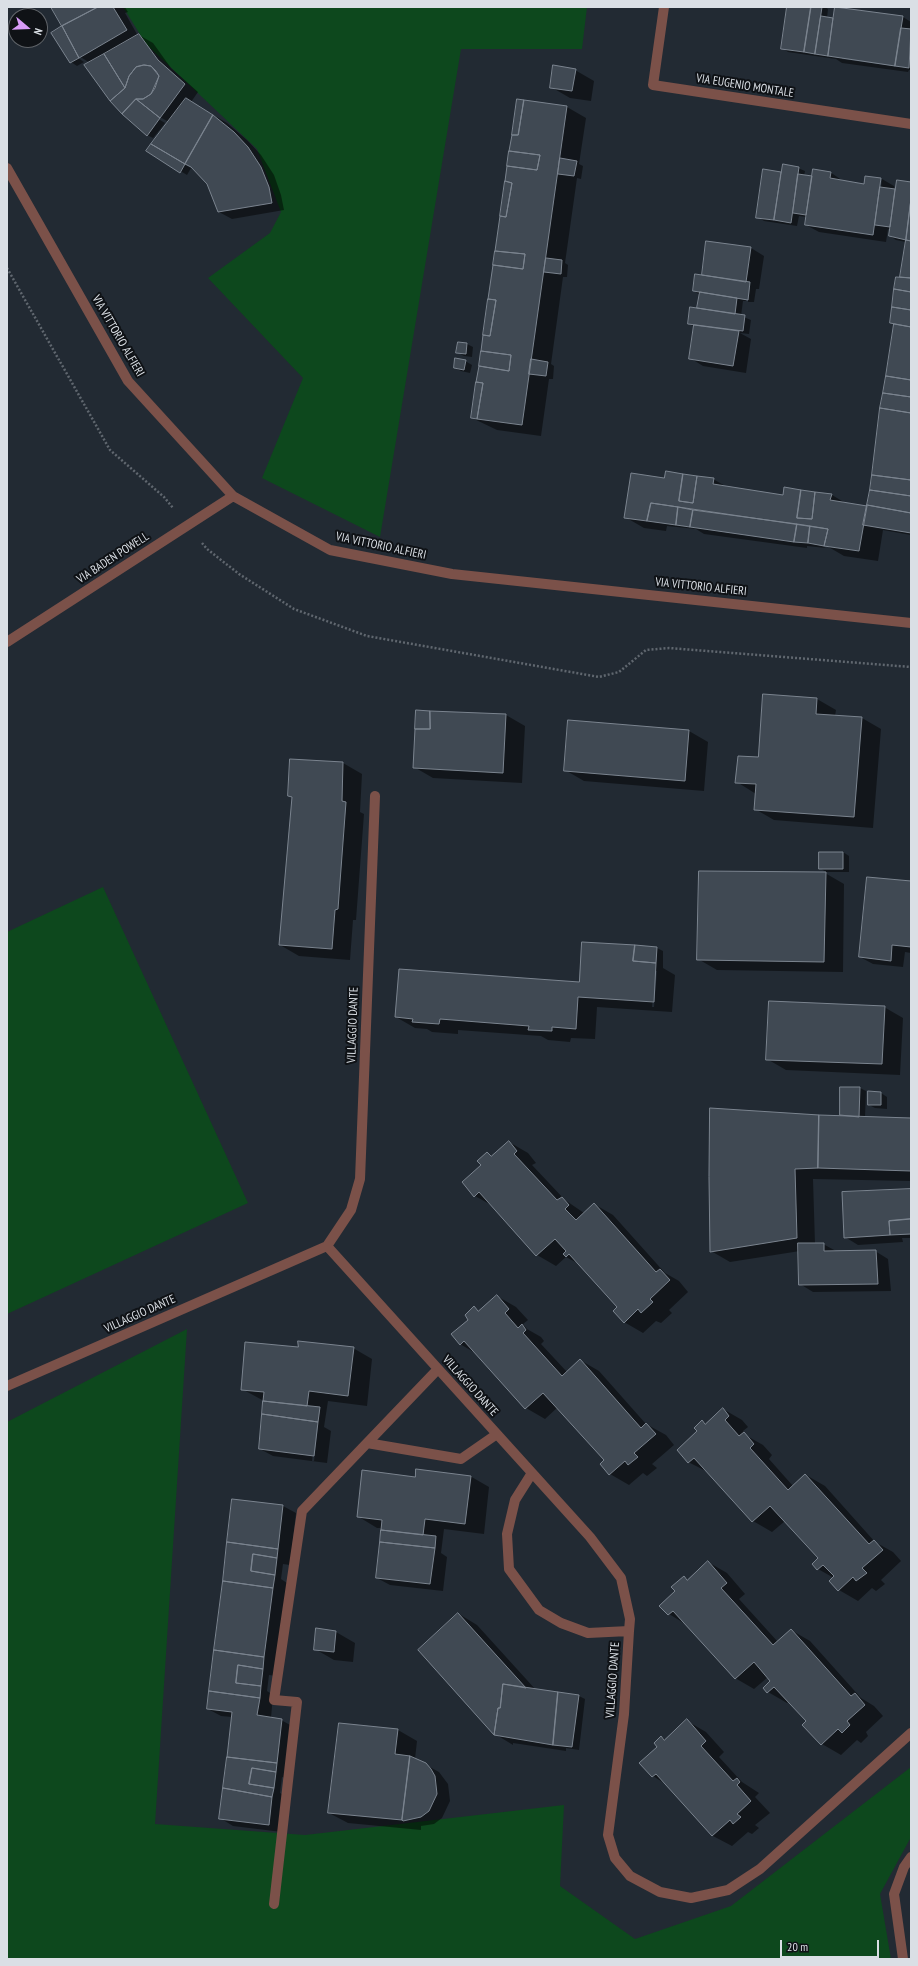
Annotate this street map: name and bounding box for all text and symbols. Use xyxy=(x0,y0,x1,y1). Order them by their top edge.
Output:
north arrow xyxy=(8,8,48,48)
text: N xyxy=(31,26,46,37)
street label: VIA EUGENIO MONTALE xyxy=(695,71,795,101)
street label: VIA VITTORIO ALFIERI xyxy=(89,293,147,379)
street label: VIA BADEN POWELL xyxy=(74,529,152,587)
street label: VIA VITTORIO ALFIERI xyxy=(335,529,427,563)
street label: VIA VITTORIO ALFIERI xyxy=(655,575,747,599)
street label: VILLAGGIO DANTE xyxy=(344,987,362,1063)
street label: VILLAGGIO DANTE xyxy=(102,1292,178,1336)
street label: VILLAGGIO DANTE xyxy=(439,1353,501,1419)
street label: VILLAGGIO DANTE xyxy=(603,1641,623,1719)
scale bar xyxy=(782,1932,881,1958)
text: 20 m xyxy=(787,1939,808,1954)

